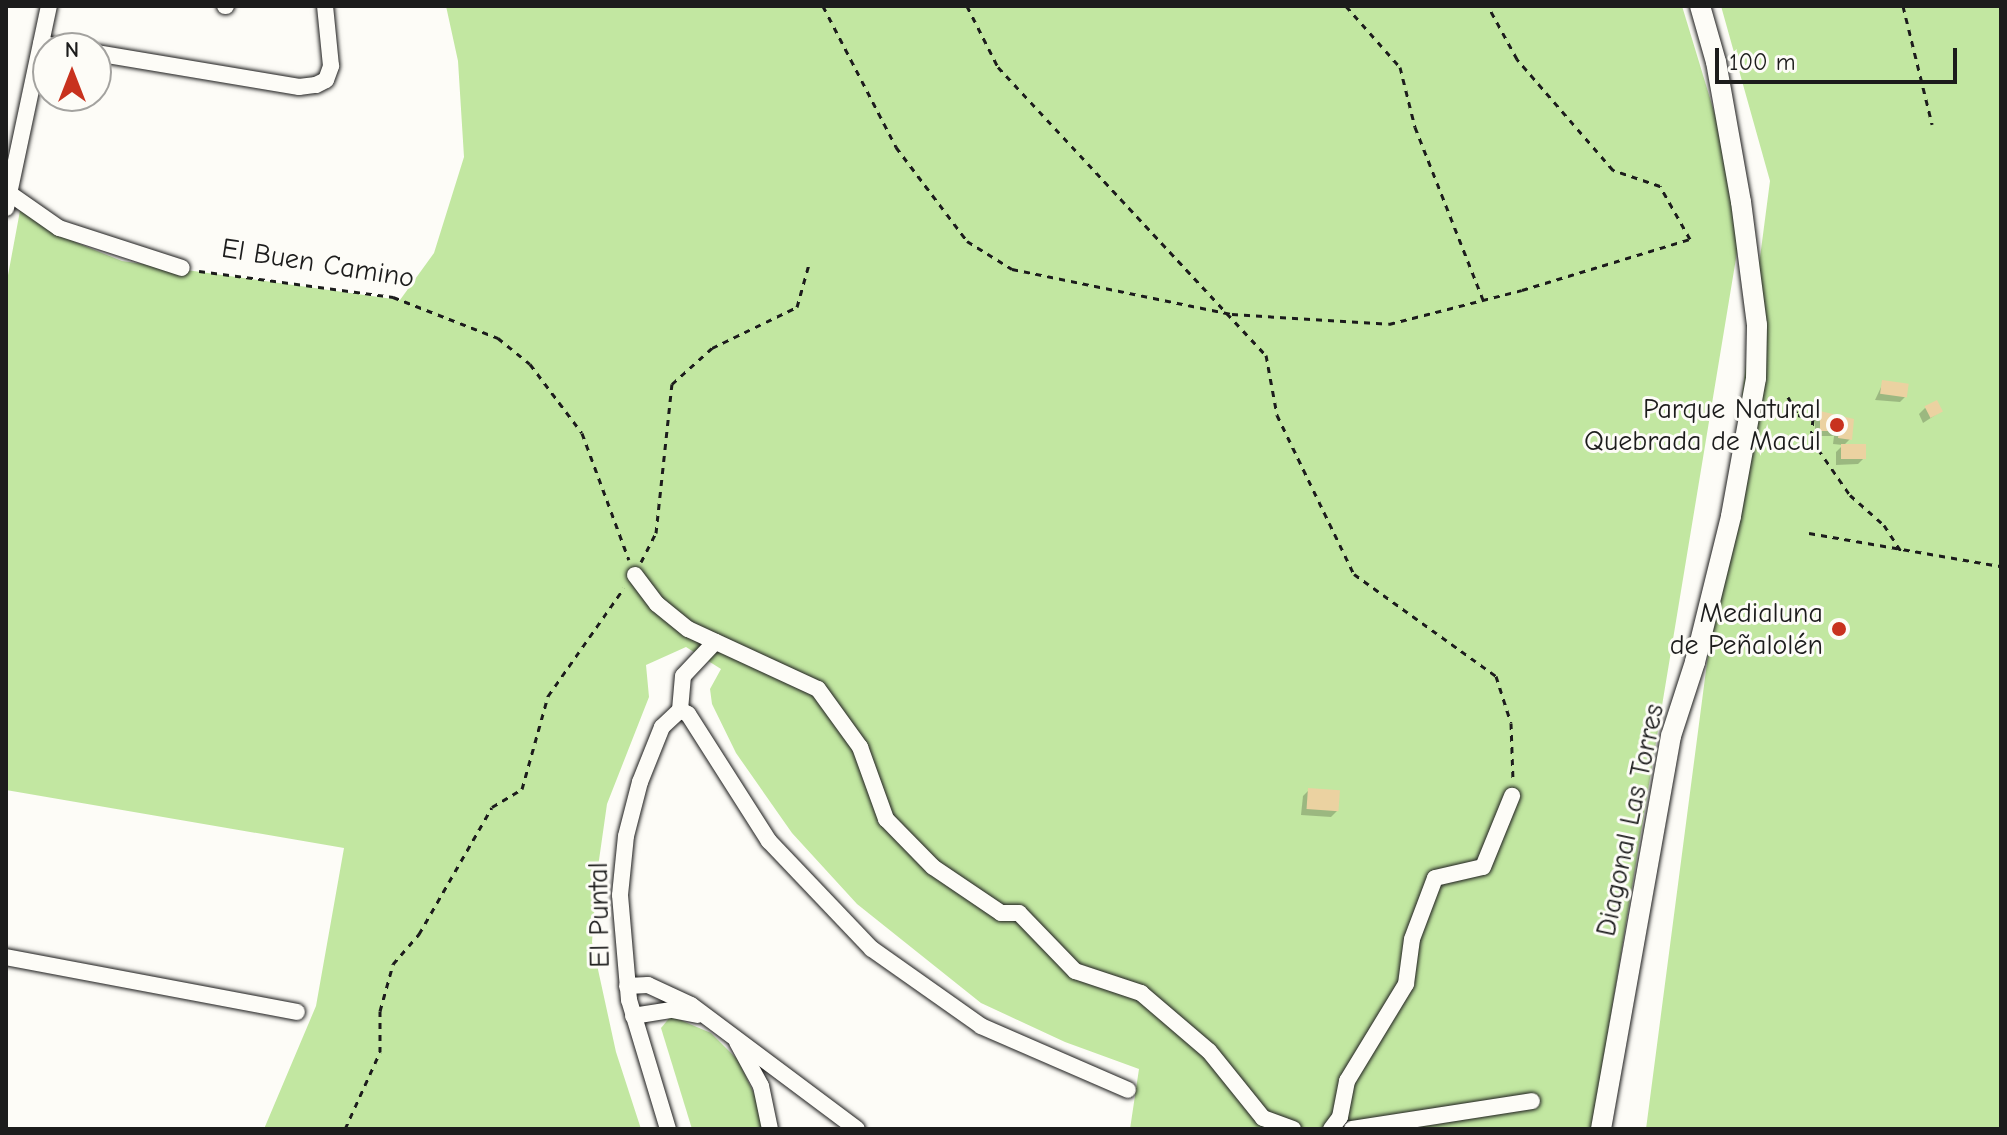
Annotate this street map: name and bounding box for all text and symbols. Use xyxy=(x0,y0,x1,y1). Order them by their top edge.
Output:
north arrow xyxy=(32,32,112,112)
scale bar xyxy=(1719,32,1961,82)
text: N xyxy=(65,37,79,63)
text: 100 m xyxy=(1729,48,1796,76)
street label: El Buen Camino xyxy=(219,231,417,295)
place label: Parque Natural Quebrada de Macul xyxy=(1584,392,1821,458)
marker: Parque Natural Quebrada de Macul xyxy=(1828,416,1846,434)
place label: Medialuna de Peñalolén xyxy=(1670,596,1823,662)
marker: Medialuna de Peñalolén xyxy=(1830,620,1848,638)
street label: Diagonal Las Torres xyxy=(1589,701,1671,939)
street label: El Puntal xyxy=(581,862,617,968)

